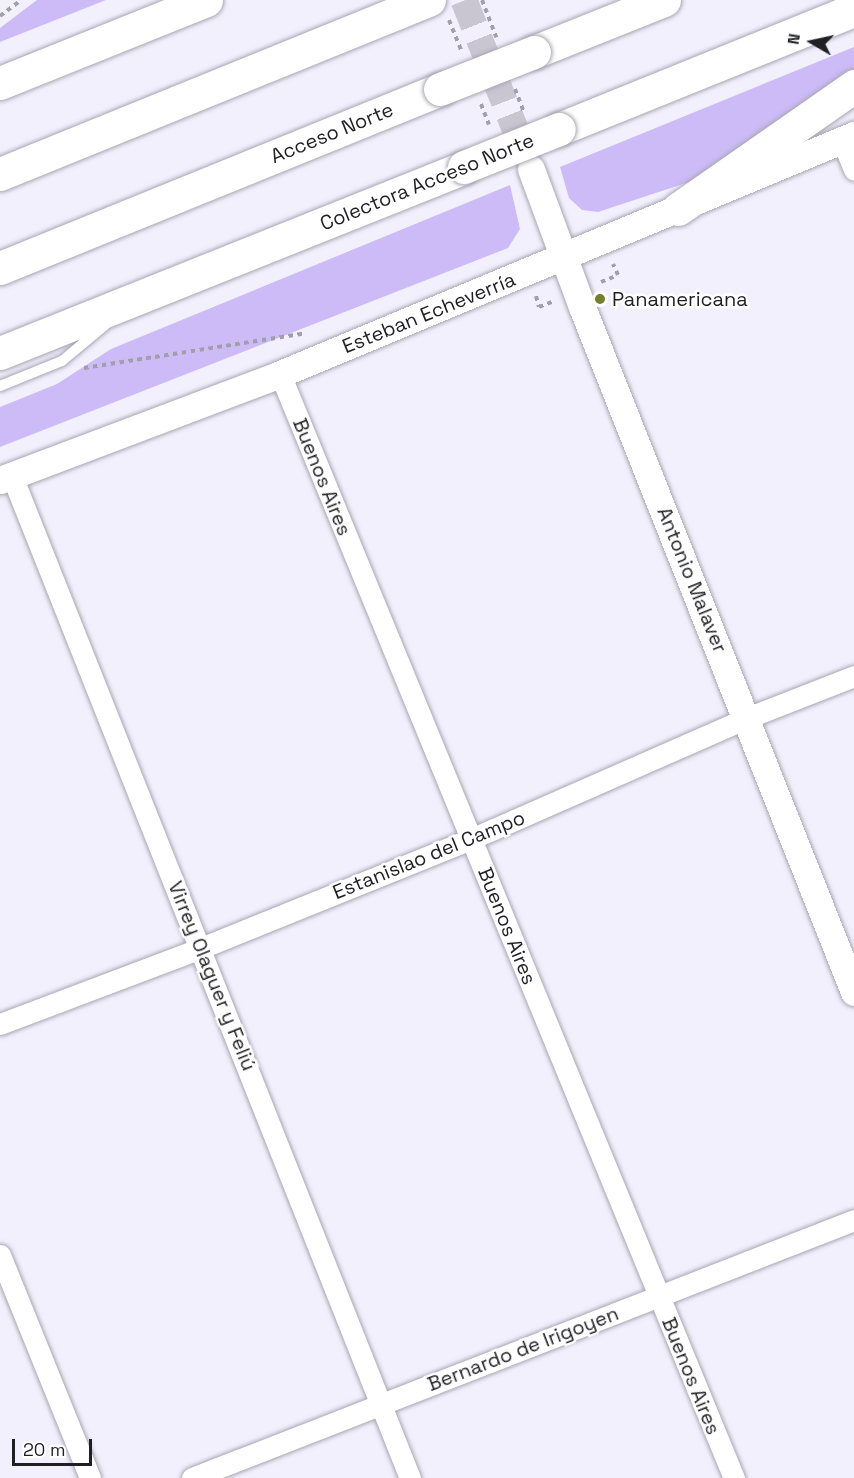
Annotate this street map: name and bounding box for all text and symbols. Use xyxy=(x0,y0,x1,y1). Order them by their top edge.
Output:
north arrow xyxy=(782,12,842,72)
text: N xyxy=(783,32,805,46)
street label: Acceso Norte xyxy=(267,97,397,169)
street label: Colectora Acceso Norte xyxy=(316,128,538,236)
street label: Esteban Echeverría xyxy=(339,267,519,359)
place label: Panamericana xyxy=(612,287,748,311)
marker: Panamericana xyxy=(593,292,607,306)
street label: Buenos Aires xyxy=(288,415,356,539)
street label: Antonio Malaver xyxy=(652,504,732,656)
street label: Estanislao del Campo xyxy=(329,805,529,905)
street label: Buenos Aires xyxy=(473,864,541,988)
street label: Virrey Olaguer y Feliú xyxy=(163,878,261,1074)
street label: Bernardo de Irigoyen xyxy=(424,1301,622,1397)
street label: Buenos Aires xyxy=(657,1314,725,1438)
scale bar xyxy=(15,1427,94,1465)
text: 20 m xyxy=(23,1438,66,1461)

